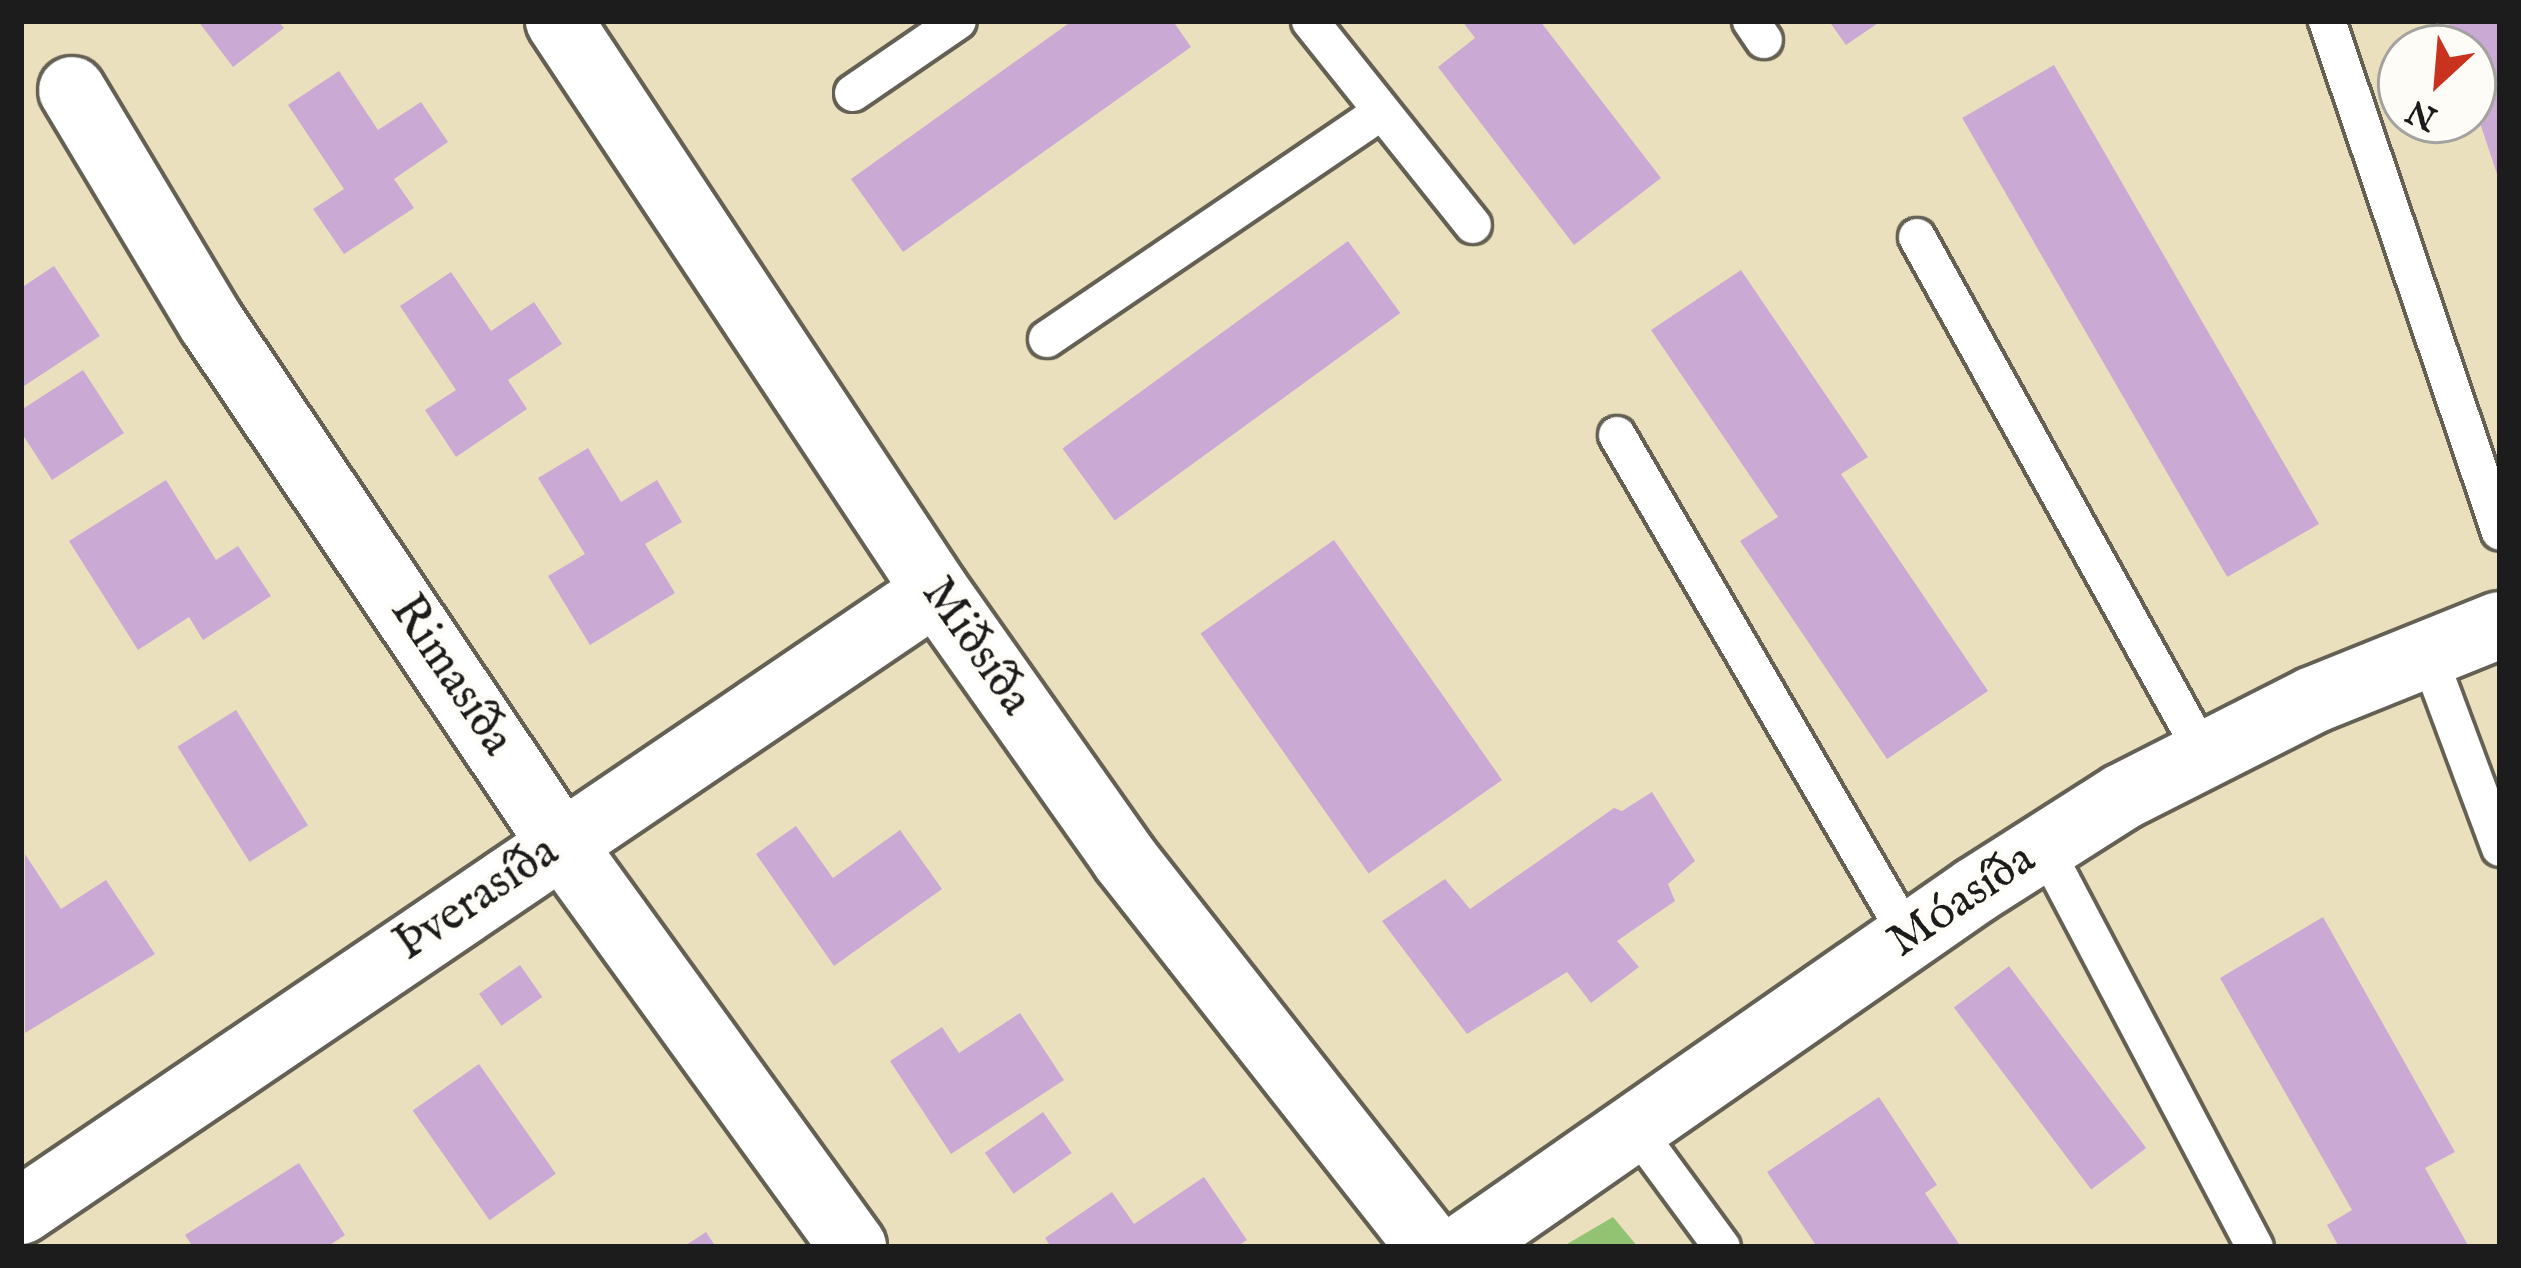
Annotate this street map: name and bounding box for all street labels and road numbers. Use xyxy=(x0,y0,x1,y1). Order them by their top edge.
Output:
street label: Miðsíða xyxy=(908,567,1044,727)
street label: Rimasíða xyxy=(377,585,525,767)
street label: Þverasíða xyxy=(384,824,570,974)
street label: Móasíða xyxy=(1878,831,2046,971)

